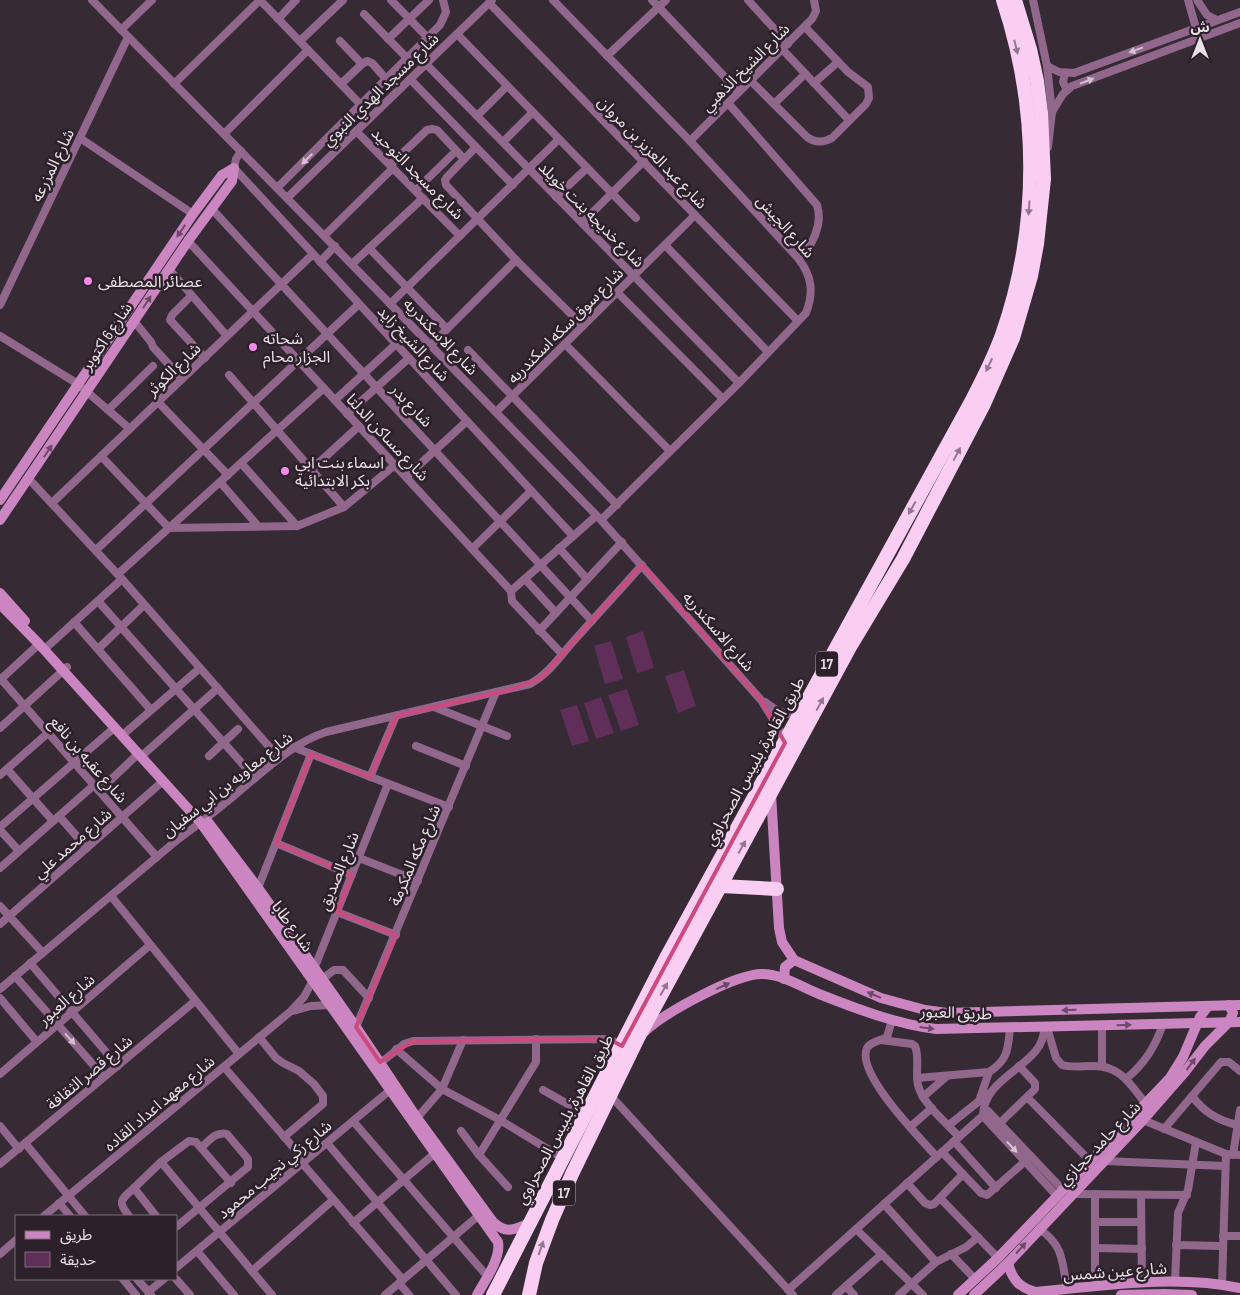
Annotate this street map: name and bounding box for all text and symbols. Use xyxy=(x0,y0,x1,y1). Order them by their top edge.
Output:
north arrow xyxy=(1175,15,1225,65)
text: ش xyxy=(1190,19,1210,36)
street label: شارع الشيخ الذهبي xyxy=(698,20,796,118)
street label: شارع مسجد الهدي النبوي xyxy=(319,29,445,152)
one-way arrow xyxy=(1012,39,1020,54)
one-way arrow xyxy=(1128,46,1143,54)
one-way arrow xyxy=(1080,77,1095,85)
street label: شارع عبد العزيز بن مروان xyxy=(592,93,711,215)
street label: شارع مسجد التوحيد xyxy=(366,124,467,225)
street label: شارع المزرعه xyxy=(28,126,81,206)
one-way arrow xyxy=(301,152,313,164)
street label: شارع خديجه بنت خويلد xyxy=(533,158,648,273)
street label: شارع الجيش xyxy=(750,192,818,264)
one-way arrow xyxy=(1024,200,1032,216)
one-way arrow xyxy=(176,224,186,238)
street label: شارع سوق سكه اسكندريه xyxy=(504,264,629,389)
place label: عصائر المصطفى xyxy=(98,273,203,292)
marker: عصائر المصطفى xyxy=(82,275,94,287)
one-way arrow xyxy=(143,295,152,308)
street label: شارع الاسكندريه xyxy=(397,295,481,381)
street label: شارع 6 اكتوبر xyxy=(77,299,139,376)
street label: شارع الشيخ زايد xyxy=(371,302,453,387)
place label: شحاته الجزار محام xyxy=(263,330,330,369)
street label: شارع الكوثر xyxy=(142,339,207,403)
marker: شحاته الجزار محام xyxy=(247,341,259,353)
one-way arrow xyxy=(985,358,993,372)
street label: شارع بدر xyxy=(384,380,436,433)
street label: شارع مساكن الدلتا xyxy=(340,390,432,487)
one-way arrow xyxy=(43,445,53,458)
one-way arrow xyxy=(953,447,961,462)
place label: اسماء بنت ابي بكر الابتدائيه xyxy=(295,454,384,491)
marker: اسماء بنت ابي بكر الابتدائيه xyxy=(279,465,291,477)
one-way arrow xyxy=(908,500,916,515)
street label: شارع الاسكندريه xyxy=(677,588,758,677)
road number: 17 xyxy=(816,652,838,676)
street label: طريق القاهرة, بلبيس الصحراوي xyxy=(701,674,811,850)
one-way arrow xyxy=(815,697,824,710)
street label: شارع عقبه بن نافع xyxy=(44,713,131,809)
street label: شارع معاويه بن ابي سفيان xyxy=(159,728,298,844)
street label: شارع مكه المكرمة xyxy=(386,802,447,910)
street label: شارع محمد علي xyxy=(30,805,117,885)
street label: شارع الصديق xyxy=(315,829,366,914)
one-way arrow xyxy=(738,839,746,854)
street label: شارع طابا xyxy=(265,898,317,957)
street label: شارع العبور xyxy=(34,970,101,1032)
one-way arrow xyxy=(660,982,669,996)
one-way arrow xyxy=(716,982,730,990)
one-way arrow xyxy=(867,991,881,999)
street label: طريق العبور xyxy=(919,1003,992,1024)
one-way arrow xyxy=(1061,1006,1077,1014)
one-way arrow xyxy=(1117,1021,1133,1029)
one-way arrow xyxy=(919,1024,935,1032)
street label: طريق القاهرة, بلبيس الصحراوي xyxy=(512,1031,620,1209)
street label: شارع قصر الثقافة xyxy=(43,1032,138,1116)
one-way arrow xyxy=(65,1032,76,1045)
street label: شارع معهد اعداد القاده xyxy=(101,1052,220,1158)
one-way arrow xyxy=(1185,1058,1195,1071)
street label: شارع حامد حجازي xyxy=(1055,1098,1146,1191)
street label: شارع زكي نجيب محمود xyxy=(214,1117,337,1225)
one-way arrow xyxy=(1006,1141,1018,1153)
road number: 17 xyxy=(553,1180,575,1206)
legend xyxy=(15,1215,178,1280)
text: طريق xyxy=(60,1226,92,1245)
one-way arrow xyxy=(538,1240,546,1255)
one-way arrow xyxy=(1015,1243,1027,1255)
text: حديقة xyxy=(60,1251,96,1270)
street label: شارع عين شمس xyxy=(1063,1259,1168,1288)

